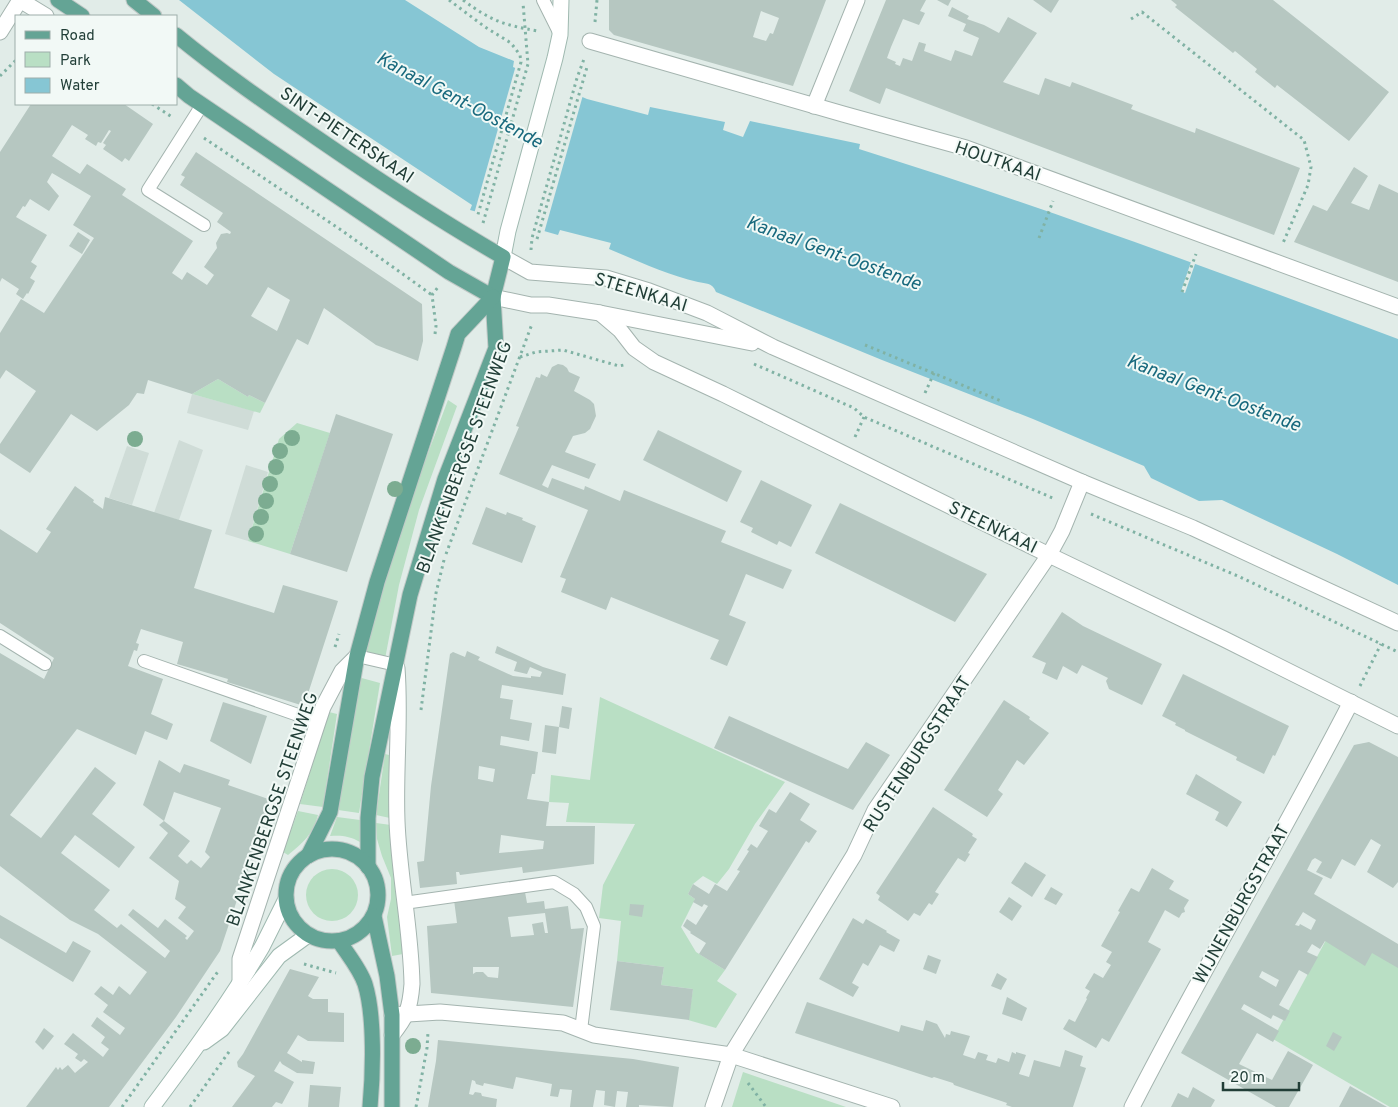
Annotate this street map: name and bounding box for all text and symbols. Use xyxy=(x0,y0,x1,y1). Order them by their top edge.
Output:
legend xyxy=(15,15,178,105)
text: Road xyxy=(60,27,95,46)
water label: Kanaal Gent-Oostende xyxy=(372,47,546,155)
text: Park xyxy=(60,52,91,71)
text: Water xyxy=(60,77,100,96)
street label: SINT-PIETERSKAAI xyxy=(275,83,418,190)
street label: HOUTKAAI xyxy=(951,137,1044,188)
water label: Kanaal Gent-Oostende xyxy=(743,211,924,297)
street label: STEENKAAI xyxy=(591,268,690,318)
street label: BLANKENBERGSE STEENWEG xyxy=(412,338,518,577)
water label: Kanaal Gent-Oostende xyxy=(1123,350,1304,438)
street label: STEENKAAI xyxy=(944,497,1041,560)
street label: RUSTENBURGSTRAAT xyxy=(859,672,977,837)
street label: BLANKENBERGSE STEENWEG xyxy=(222,689,324,930)
street label: WIJNENBURGSTRAAT xyxy=(1189,821,1296,989)
scale bar xyxy=(1223,1060,1299,1092)
text: 20 m xyxy=(1230,1069,1265,1088)

